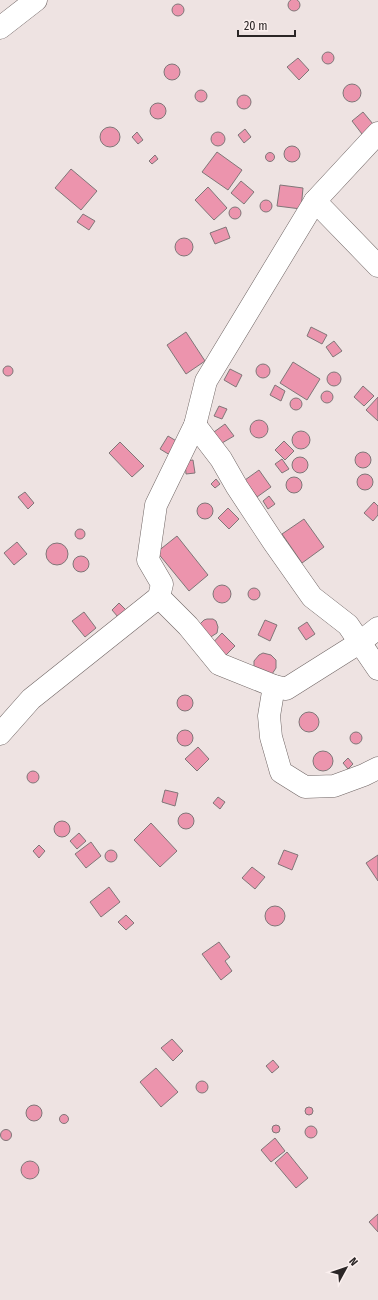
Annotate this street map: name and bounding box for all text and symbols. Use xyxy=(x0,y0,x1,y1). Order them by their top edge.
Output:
scale bar xyxy=(238,12,295,38)
text: 20 m xyxy=(244,19,268,33)
north arrow xyxy=(326,1248,366,1288)
text: N xyxy=(346,1255,360,1269)

